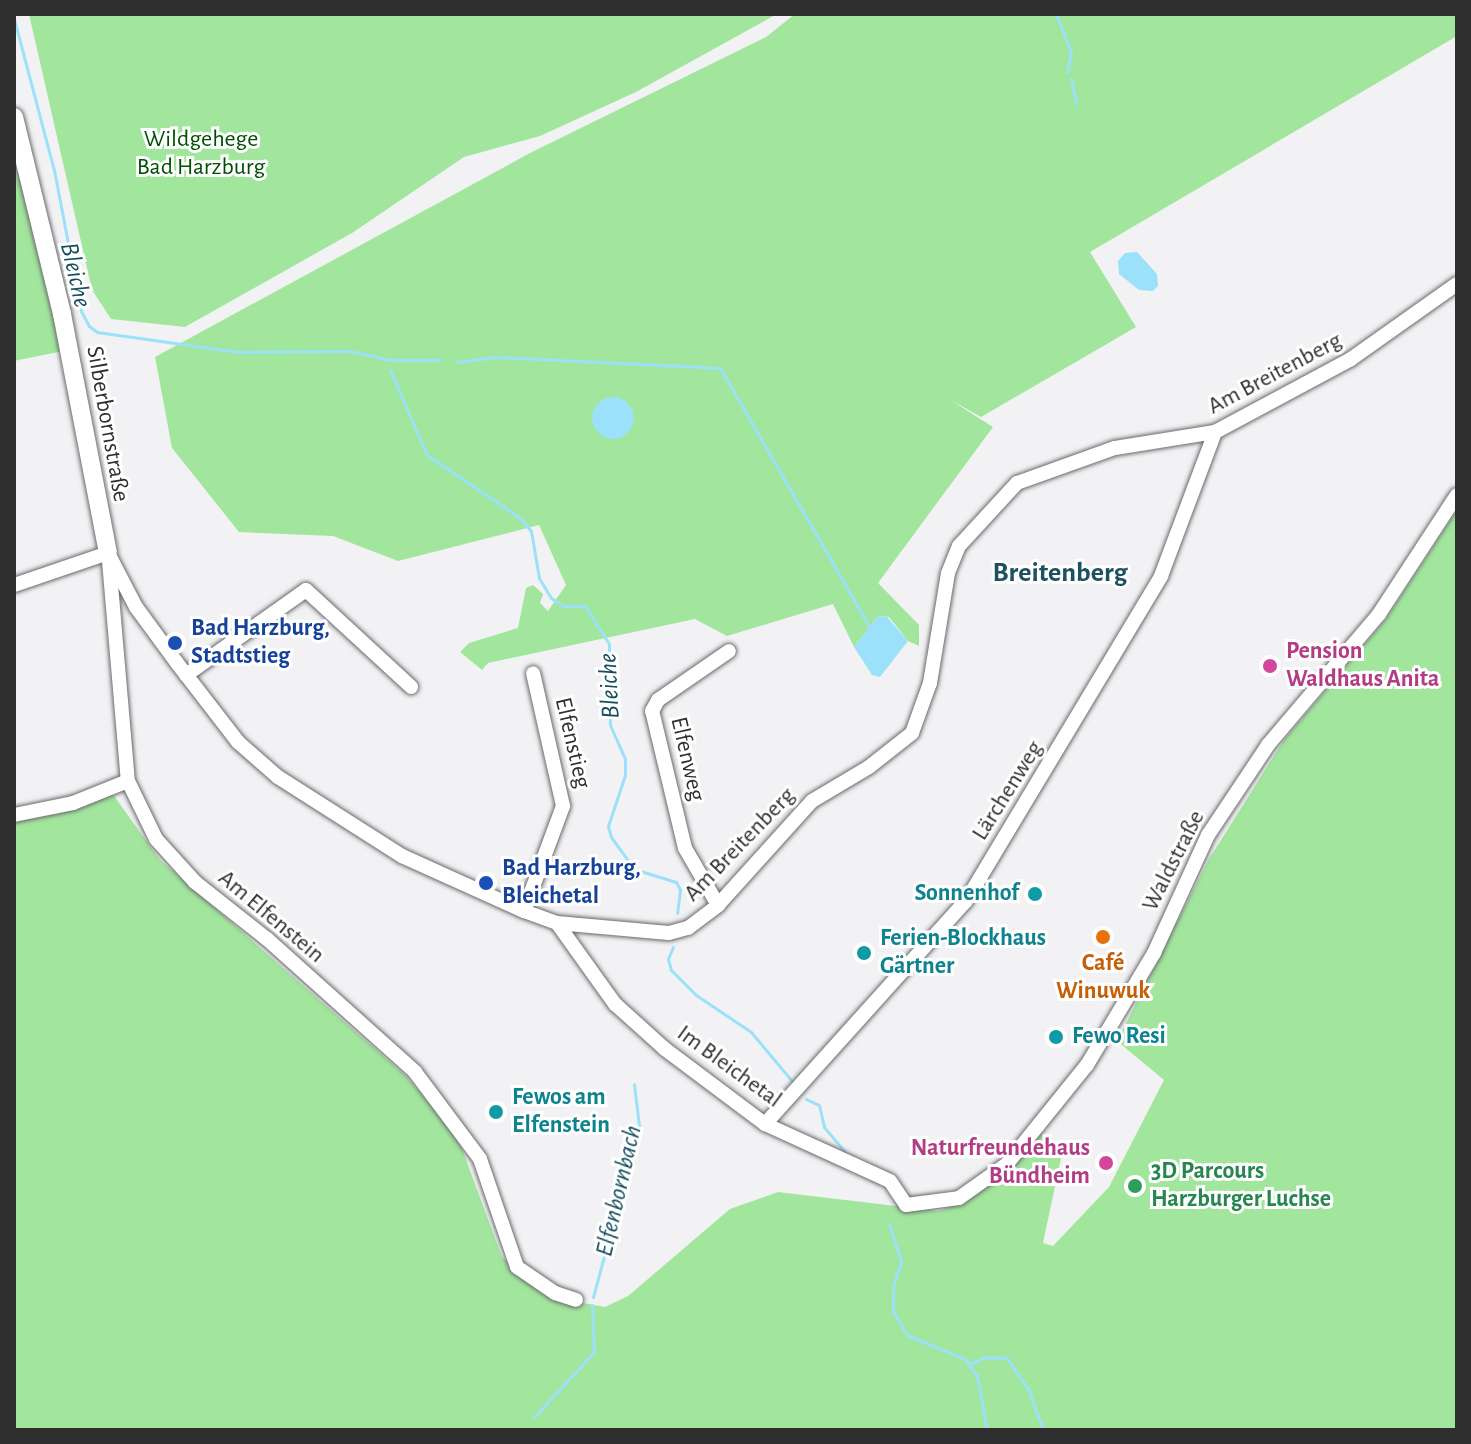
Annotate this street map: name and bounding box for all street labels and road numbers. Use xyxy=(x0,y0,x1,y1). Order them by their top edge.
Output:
street label: Am Breitenberg xyxy=(1203,327,1347,421)
street label: Silberbornstraße xyxy=(79,344,135,504)
street label: Elfenstieg xyxy=(548,695,596,791)
street label: Elfenweg xyxy=(663,714,711,804)
street label: Lärchenweg xyxy=(966,736,1050,846)
street label: Am Breitenberg xyxy=(678,782,802,908)
street label: Waldstraße xyxy=(1136,806,1212,916)
street label: Am Elfenstein xyxy=(212,864,330,970)
street label: Im Bleichetal xyxy=(671,1019,787,1115)

